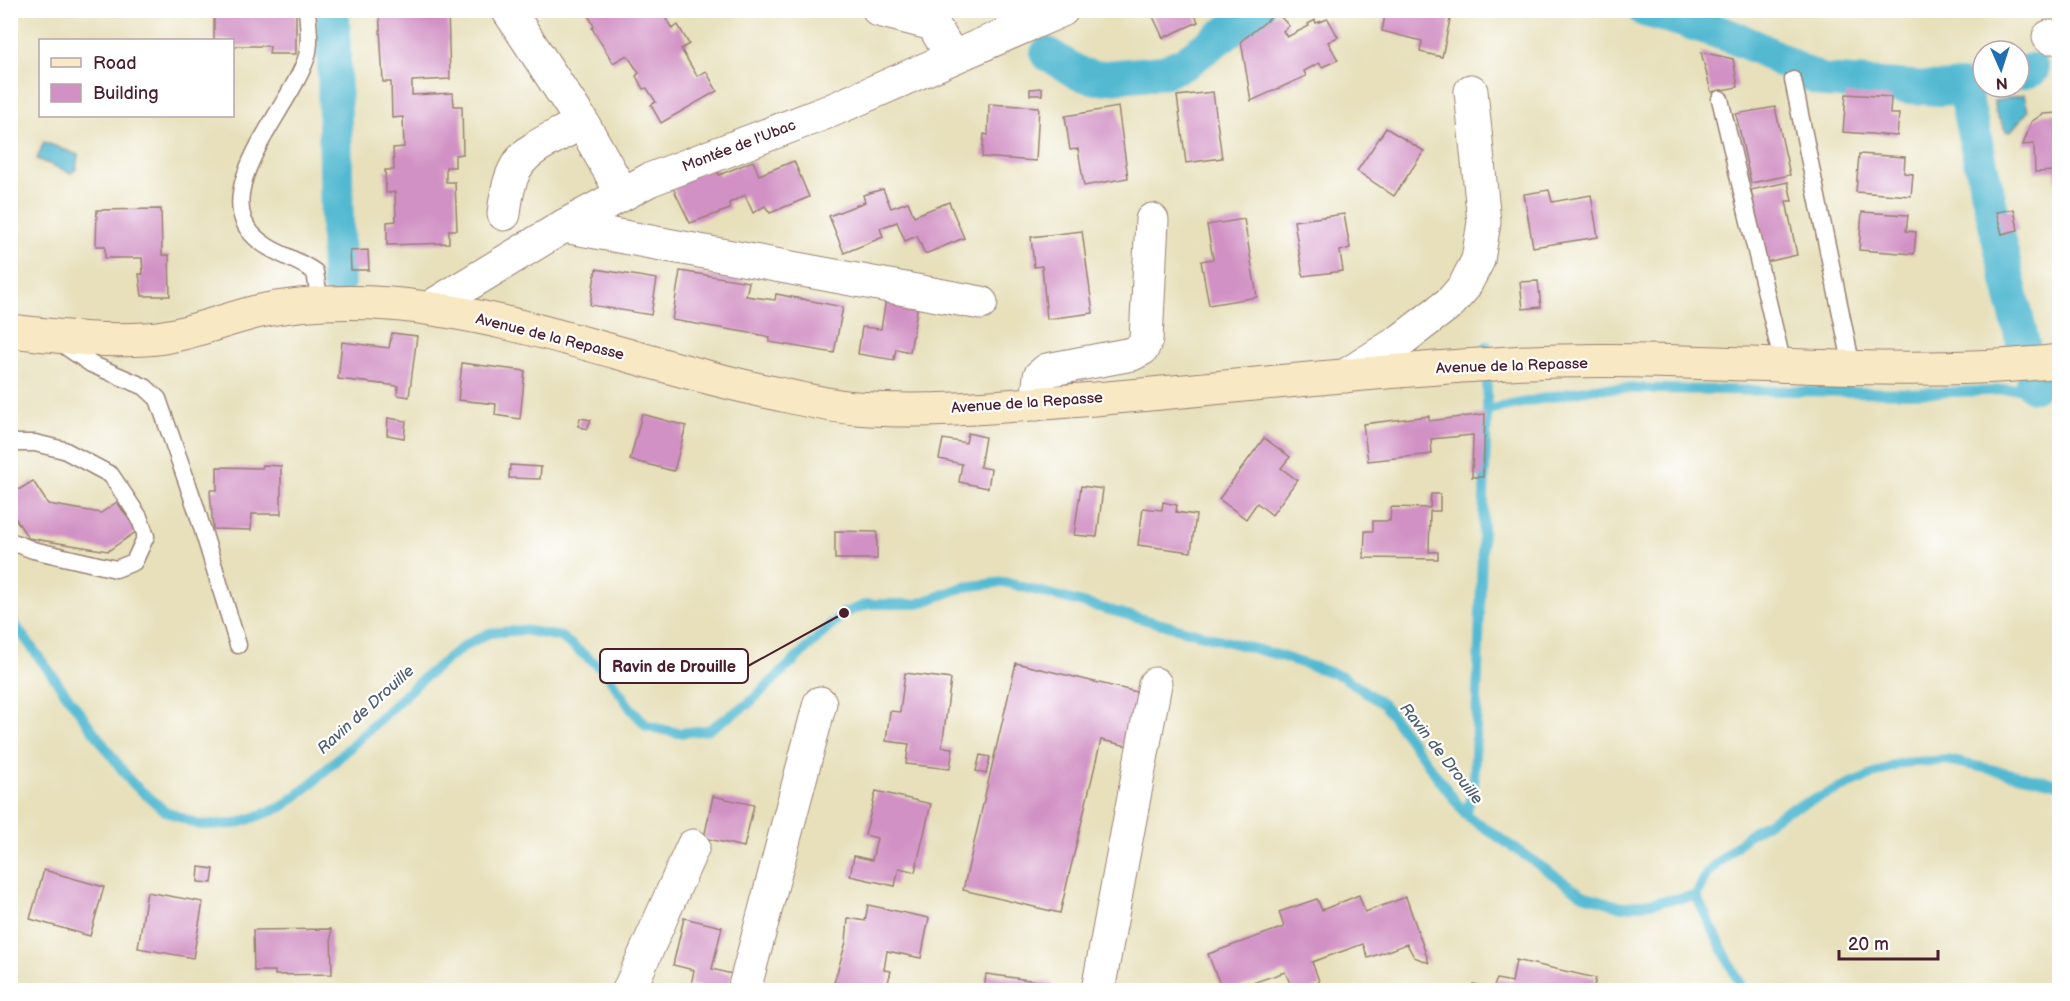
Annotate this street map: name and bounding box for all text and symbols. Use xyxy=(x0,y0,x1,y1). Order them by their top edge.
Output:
legend xyxy=(39,39,234,117)
north arrow xyxy=(1971,39,2031,99)
text: Road xyxy=(93,53,137,74)
text: N xyxy=(1995,73,2008,92)
text: Building xyxy=(93,83,159,104)
street label: Montée de l'Ubac xyxy=(679,116,799,176)
street label: Avenue de la Repasse xyxy=(474,309,626,365)
street label: Avenue de la Repasse xyxy=(1436,354,1588,378)
street label: Avenue de la Repasse xyxy=(950,388,1104,418)
callout: Ravin de Drouille xyxy=(600,649,748,683)
text: Ravin de Drouille xyxy=(612,658,736,677)
water label: Ravin de Drouille xyxy=(314,662,418,758)
water label: Ravin de Drouille xyxy=(1396,700,1486,808)
scale bar xyxy=(1839,923,1938,961)
text: 20 m xyxy=(1848,934,1889,955)

